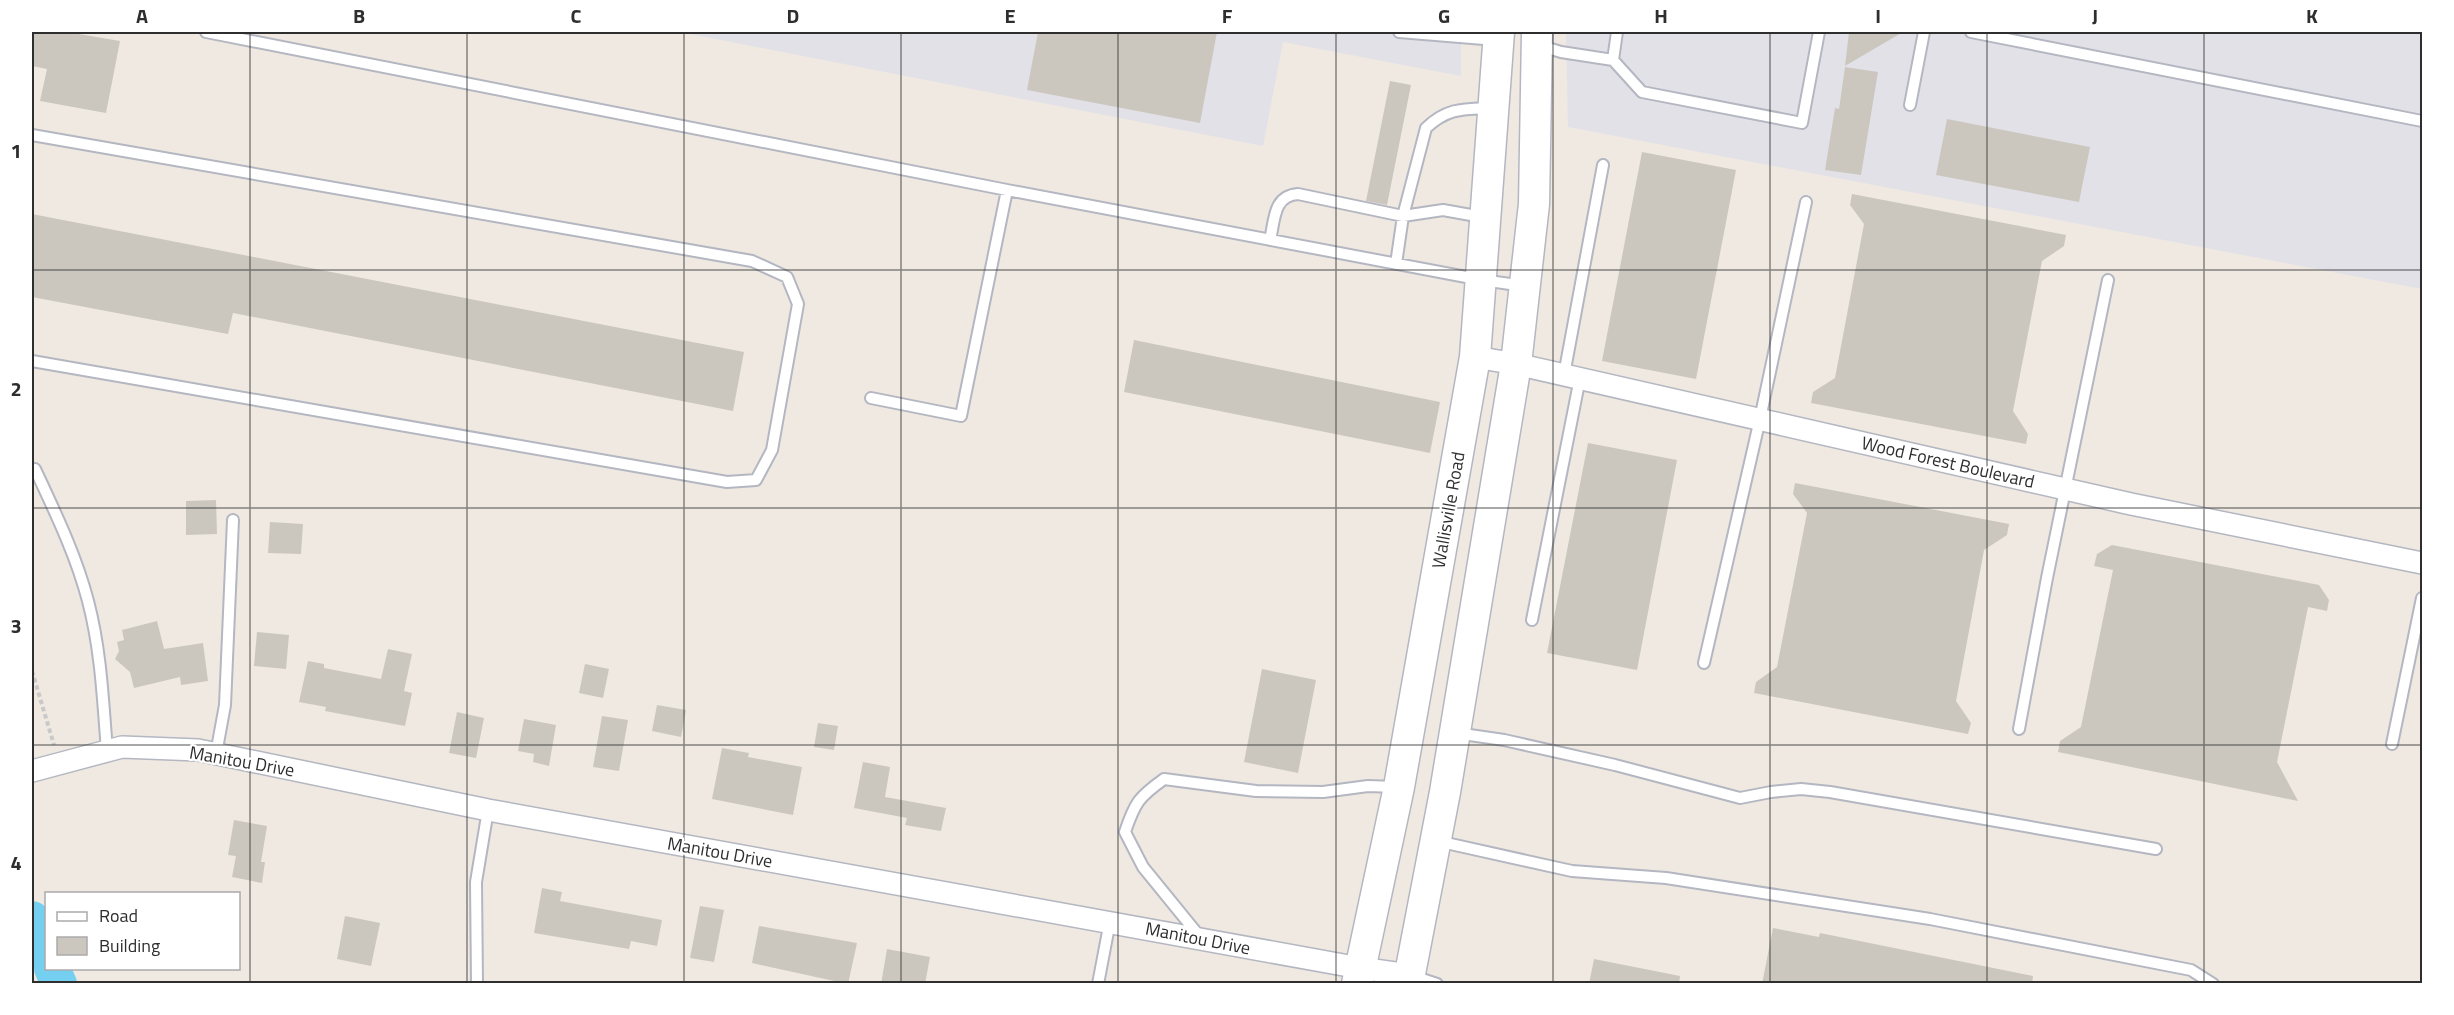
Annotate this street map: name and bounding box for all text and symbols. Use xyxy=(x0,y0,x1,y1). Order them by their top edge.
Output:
text: A xyxy=(136,0,148,31)
text: B xyxy=(353,0,365,31)
text: C xyxy=(571,0,582,31)
text: D xyxy=(787,0,799,31)
text: E xyxy=(1004,0,1016,31)
text: F xyxy=(1222,0,1233,31)
text: G xyxy=(1438,0,1450,31)
text: H xyxy=(1654,0,1668,31)
text: I xyxy=(1875,0,1881,31)
text: J xyxy=(2092,0,2098,31)
text: K xyxy=(2306,0,2318,31)
text: 1 xyxy=(10,135,22,166)
text: 2 xyxy=(10,373,22,404)
street label: Wood Forest Boulevard xyxy=(1859,429,2037,495)
street label: Wallisville Road xyxy=(1424,449,1472,571)
text: 3 xyxy=(10,610,22,641)
street label: Manitou Drive xyxy=(187,738,297,784)
street label: Manitou Drive xyxy=(665,829,775,875)
text: 4 xyxy=(10,847,22,878)
legend xyxy=(45,892,240,970)
text: Road xyxy=(99,902,138,929)
street label: Manitou Drive xyxy=(1143,915,1253,961)
text: Building xyxy=(99,932,160,959)

